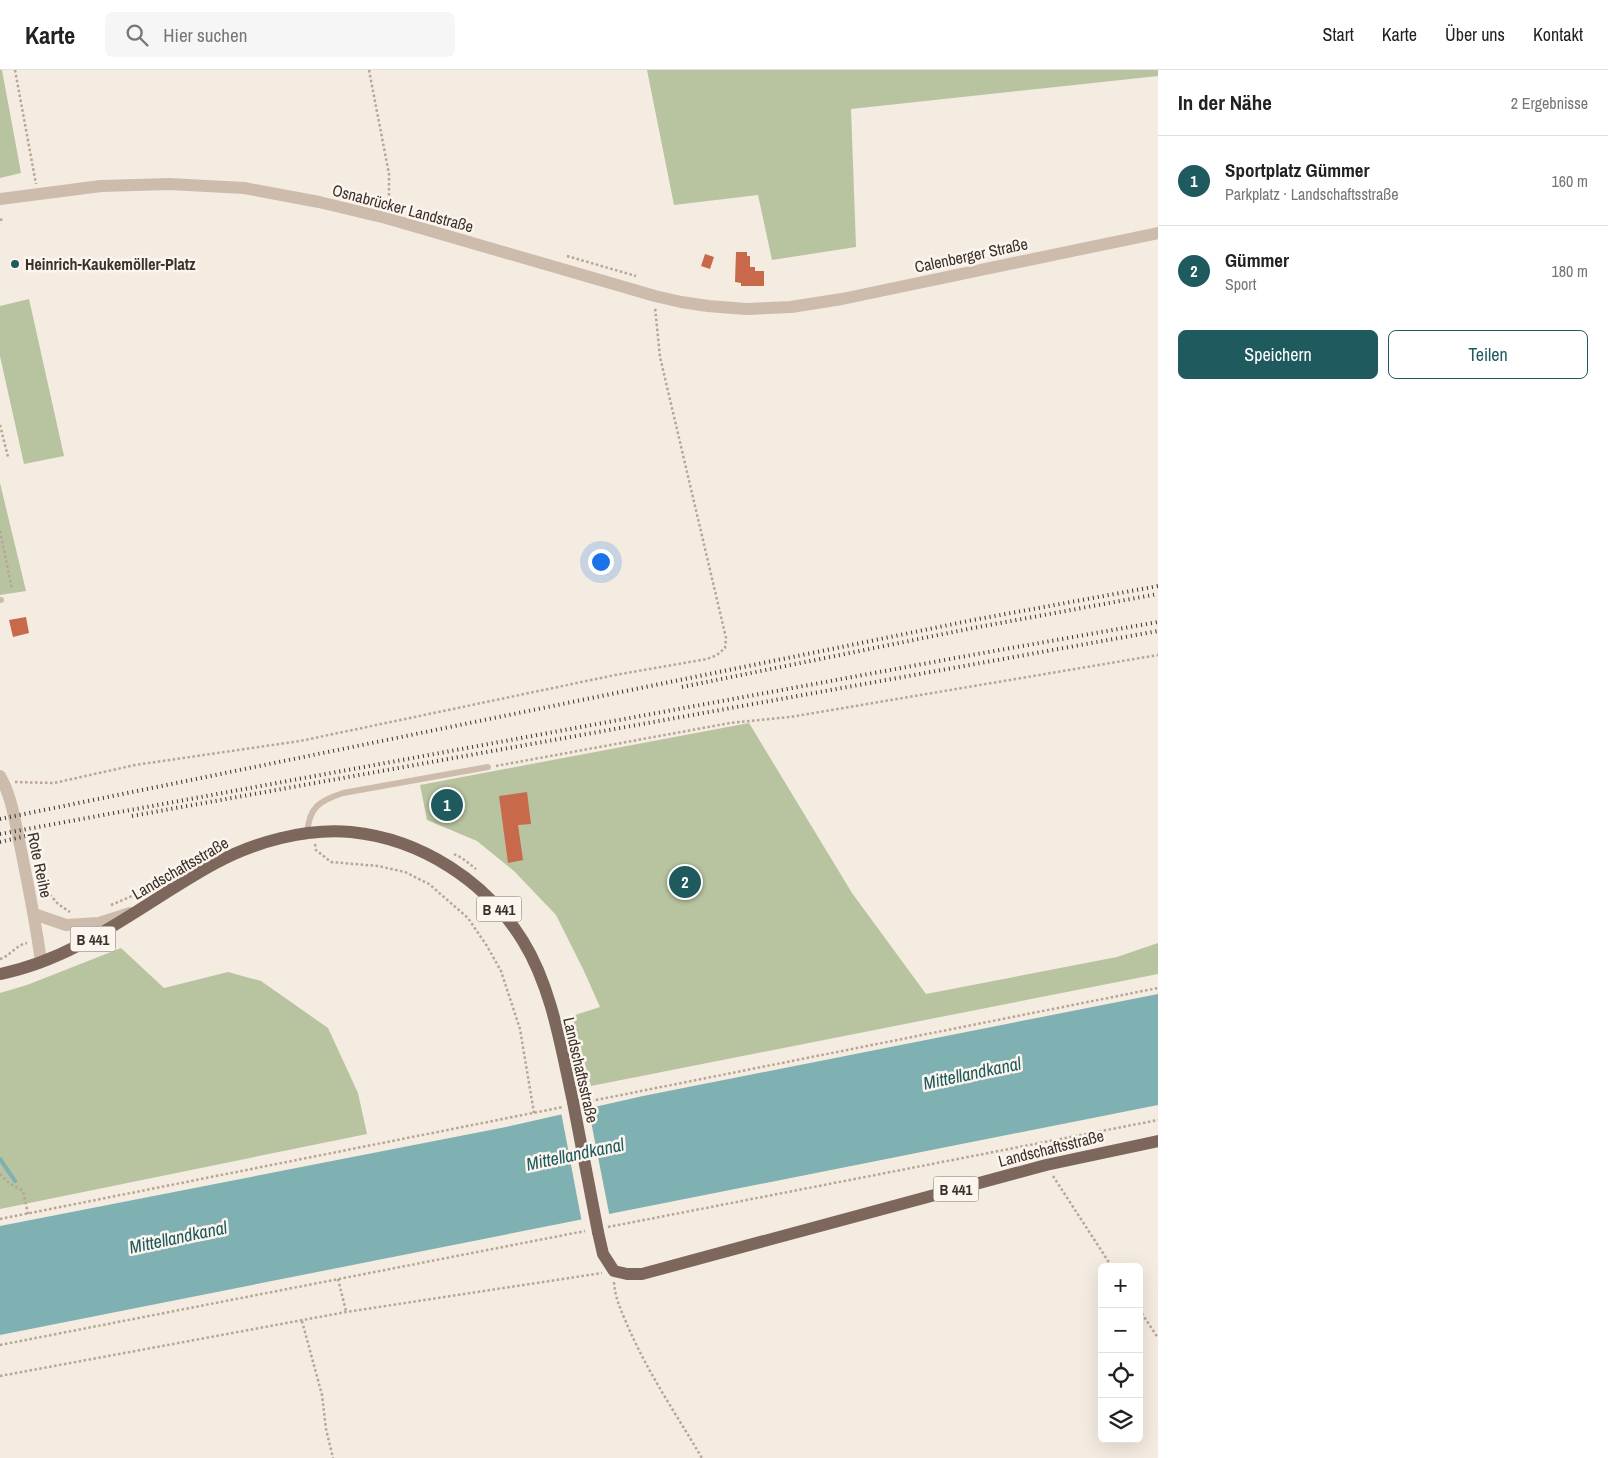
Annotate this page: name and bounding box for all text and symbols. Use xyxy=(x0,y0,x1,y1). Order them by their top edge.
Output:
search box xyxy=(105,12,455,57)
text: Karte xyxy=(25,19,75,51)
icon: search xyxy=(123,21,151,49)
text: Hier suchen xyxy=(163,22,247,48)
text: Start xyxy=(1323,22,1354,47)
text: Karte xyxy=(1382,22,1417,47)
text: Über uns xyxy=(1445,22,1505,47)
text: Kontakt xyxy=(1533,22,1583,47)
text: In der Nähe xyxy=(1178,88,1272,117)
text: 2 Ergebnisse xyxy=(1511,92,1588,114)
text: Sportplatz Gümmer xyxy=(1225,157,1370,183)
text: 1 xyxy=(1190,170,1198,192)
text: 160 m xyxy=(1552,170,1588,192)
street label: Osnabrücker Landstraße xyxy=(330,179,476,237)
text: Parkplatz · Landschaftsstraße xyxy=(1225,183,1399,205)
street label: Calenberger Straße xyxy=(912,232,1030,278)
text: Gümmer xyxy=(1225,247,1289,273)
place label: Heinrich-Kaukemöller-Platz xyxy=(25,253,196,275)
marker: Heinrich-Kaukemöller-Platz xyxy=(9,258,21,270)
text: 2 xyxy=(1190,260,1198,282)
text: 180 m xyxy=(1552,260,1588,282)
text: Sport xyxy=(1225,273,1256,295)
button: Speichern xyxy=(1178,330,1378,379)
button: Teilen xyxy=(1388,330,1588,379)
your location xyxy=(588,549,614,575)
pin: 1 xyxy=(431,786,463,824)
street label: Rote Reihe xyxy=(22,830,58,900)
street label: Landschaftsstraße xyxy=(128,831,232,905)
pin: 2 xyxy=(669,863,701,901)
road number: B 441 xyxy=(476,896,522,922)
road number: B 441 xyxy=(70,926,116,952)
street label: Landschaftsstraße xyxy=(558,1015,604,1125)
water label: Mittellandkanal xyxy=(921,1050,1024,1096)
street label: Landschaftsstraße xyxy=(996,1124,1106,1172)
water label: Mittellandkanal xyxy=(524,1131,627,1177)
road number: B 441 xyxy=(934,1176,978,1202)
water label: Mittellandkanal xyxy=(127,1214,230,1260)
map controls xyxy=(1098,1263,1143,1443)
button: + xyxy=(1098,1263,1143,1308)
button: − xyxy=(1098,1308,1143,1353)
button: locate xyxy=(1098,1353,1143,1398)
button: layers xyxy=(1098,1398,1143,1443)

